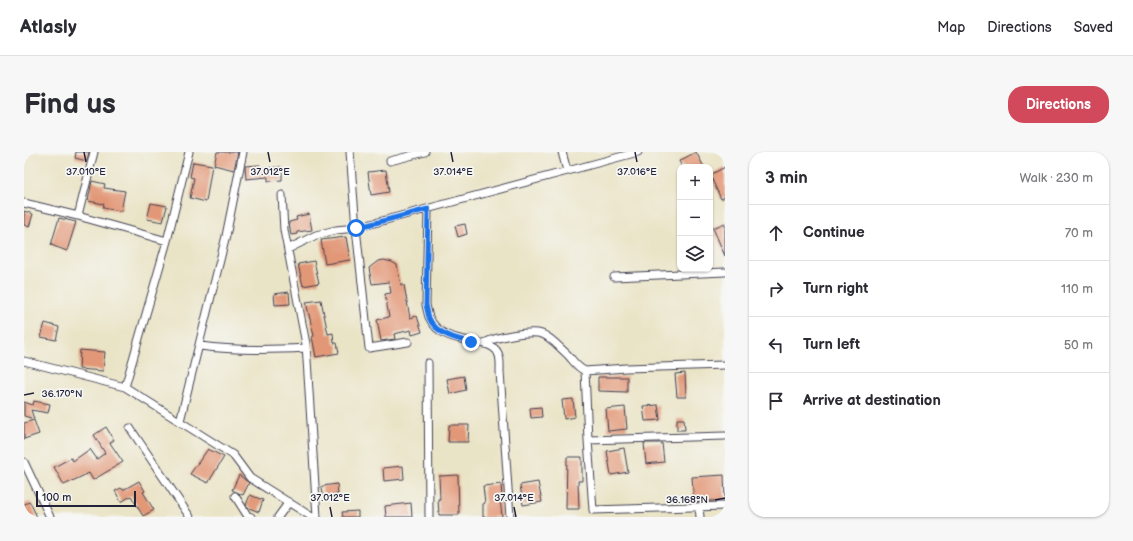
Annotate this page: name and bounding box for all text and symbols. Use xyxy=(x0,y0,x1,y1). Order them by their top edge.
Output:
text: Atlasly xyxy=(20,16,77,39)
text: Map xyxy=(937,19,965,36)
text: Directions xyxy=(987,19,1052,36)
text: Saved xyxy=(1074,19,1113,36)
button: Directions xyxy=(1008,86,1109,123)
text: Find us xyxy=(24,88,116,121)
map controls xyxy=(677,164,713,272)
button: + xyxy=(677,164,713,200)
text: 37.010°E xyxy=(66,166,106,178)
text: 37.012°E xyxy=(250,166,290,178)
text: 37.014°E xyxy=(433,166,473,178)
text: 37.016°E xyxy=(617,166,657,178)
text: 3 min xyxy=(765,168,808,188)
text: Walk · 230 m xyxy=(1019,170,1093,186)
button: − xyxy=(677,200,713,236)
route start xyxy=(347,219,365,237)
icon: ahead xyxy=(765,222,787,244)
text: Continue xyxy=(803,223,865,242)
text: 70 m xyxy=(1065,225,1093,241)
button: layers xyxy=(677,236,713,272)
icon: right xyxy=(765,278,787,300)
text: Turn right xyxy=(803,279,868,298)
text: 110 m xyxy=(1061,281,1093,297)
route end xyxy=(462,333,480,351)
icon: left xyxy=(765,334,787,356)
text: Turn left xyxy=(803,335,860,354)
text: 50 m xyxy=(1064,337,1093,353)
text: 36.170°N xyxy=(42,388,83,400)
icon: arrive xyxy=(765,390,787,412)
text: Arrive at destination xyxy=(803,391,941,410)
scale bar xyxy=(36,489,136,508)
text: 100 m xyxy=(42,491,71,504)
text: 37.012°E xyxy=(310,492,350,504)
text: 37.014°E xyxy=(494,492,534,504)
text: 36.168°N xyxy=(666,494,708,506)

